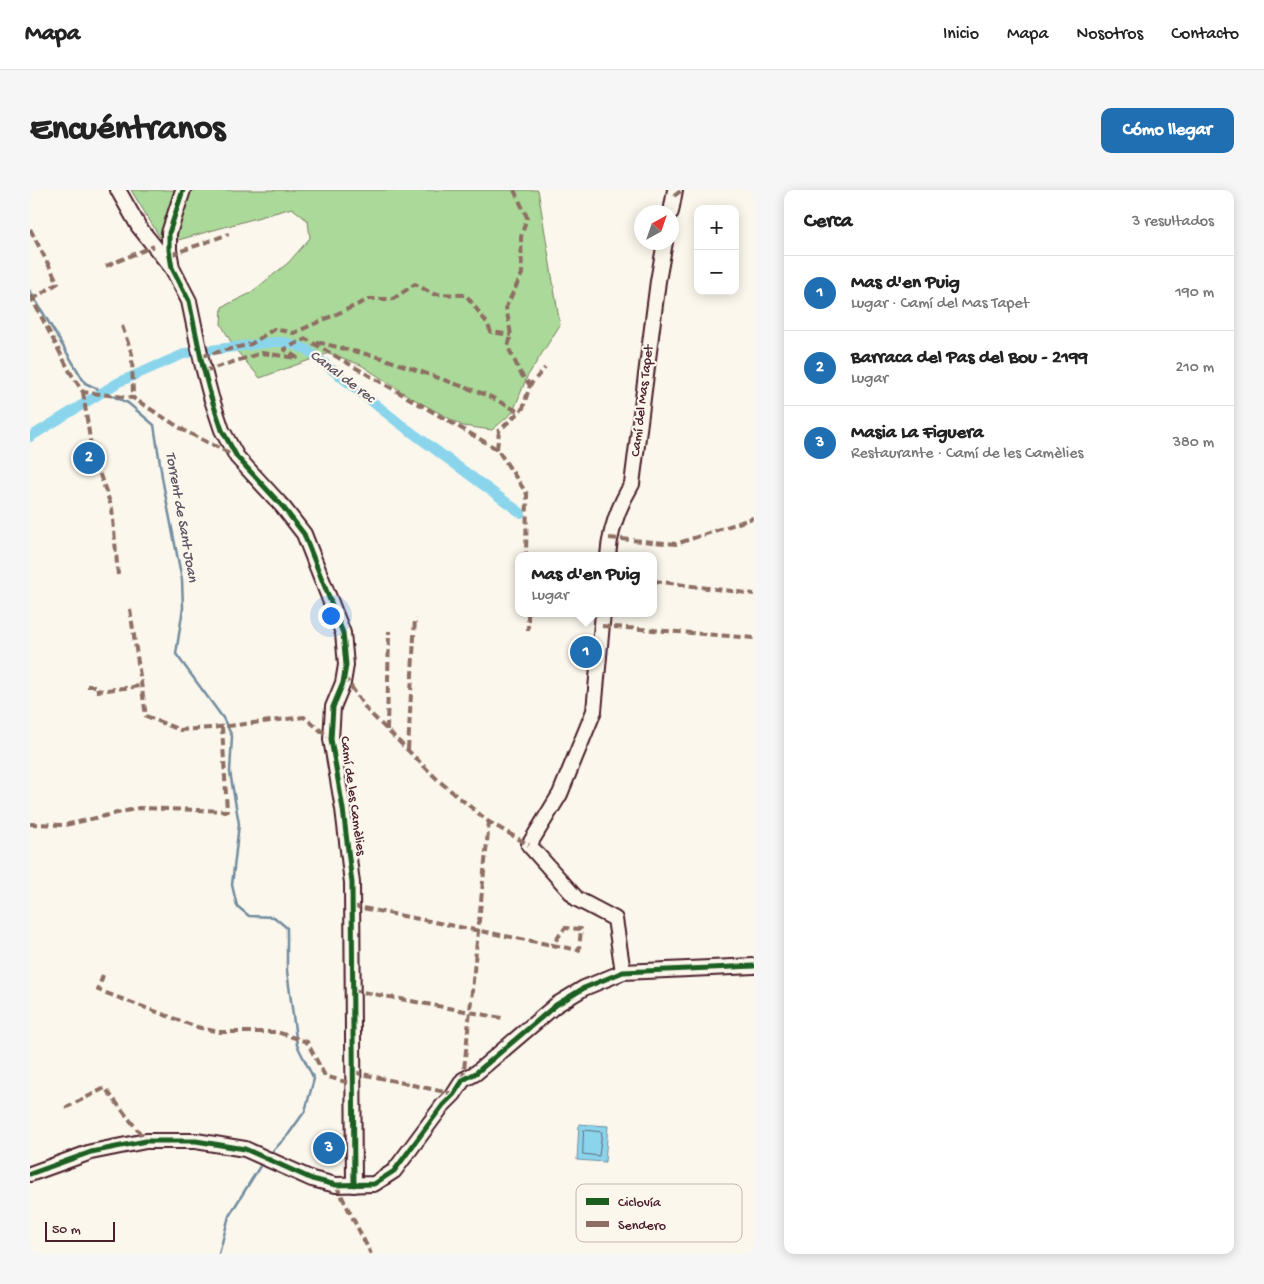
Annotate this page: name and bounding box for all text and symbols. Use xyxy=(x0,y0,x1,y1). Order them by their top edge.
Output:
text: Mapa xyxy=(25,20,80,49)
text: Inicio xyxy=(943,24,979,45)
text: Mapa xyxy=(1007,24,1048,45)
text: Nosotros xyxy=(1076,24,1143,45)
text: Contacto xyxy=(1171,24,1239,45)
button: Cómo llegar xyxy=(1101,108,1234,153)
text: Encuéntranos xyxy=(30,110,225,151)
north arrow xyxy=(634,205,679,250)
map controls xyxy=(694,205,739,295)
button: + xyxy=(694,205,739,250)
text: Cerca xyxy=(804,210,852,235)
text: 3 resultados xyxy=(1132,213,1214,232)
button: − xyxy=(694,250,739,295)
text: Mas d'en Puig xyxy=(851,272,960,295)
text: 1 xyxy=(817,284,823,303)
text: 190 m xyxy=(1175,284,1214,303)
text: Lugar · Camí del Mas Tapet xyxy=(851,295,1029,314)
street label: Camí del Mas Tapet xyxy=(628,343,658,458)
water label: Canal de rec xyxy=(306,347,380,409)
text: Barraca del Pas del Bou - 2199 xyxy=(851,347,1088,370)
text: 2 xyxy=(816,359,824,378)
text: 210 m xyxy=(1175,359,1214,378)
text: Lugar xyxy=(851,370,888,389)
text: Masia La Figuera xyxy=(851,422,984,445)
text: 3 xyxy=(816,434,824,453)
text: 380 m xyxy=(1173,434,1214,453)
pin: 2 xyxy=(73,439,105,477)
text: Restaurante · Camí de les Camèlies xyxy=(851,445,1083,464)
water label: Torrent de Sant Joan xyxy=(161,450,201,584)
popup xyxy=(515,552,657,617)
text: Mas d'en Puig xyxy=(532,564,640,587)
text: Lugar xyxy=(532,587,569,606)
your location xyxy=(318,603,344,629)
pin: 1 xyxy=(570,633,602,671)
street label: Camí de les Camèlies xyxy=(335,735,369,858)
pin: 3 xyxy=(313,1129,345,1167)
legend xyxy=(576,1184,742,1242)
text: Ciclovía xyxy=(618,1195,662,1212)
text: Sendero xyxy=(618,1218,666,1235)
scale bar xyxy=(45,1219,115,1242)
text: 50 m xyxy=(52,1222,81,1239)

